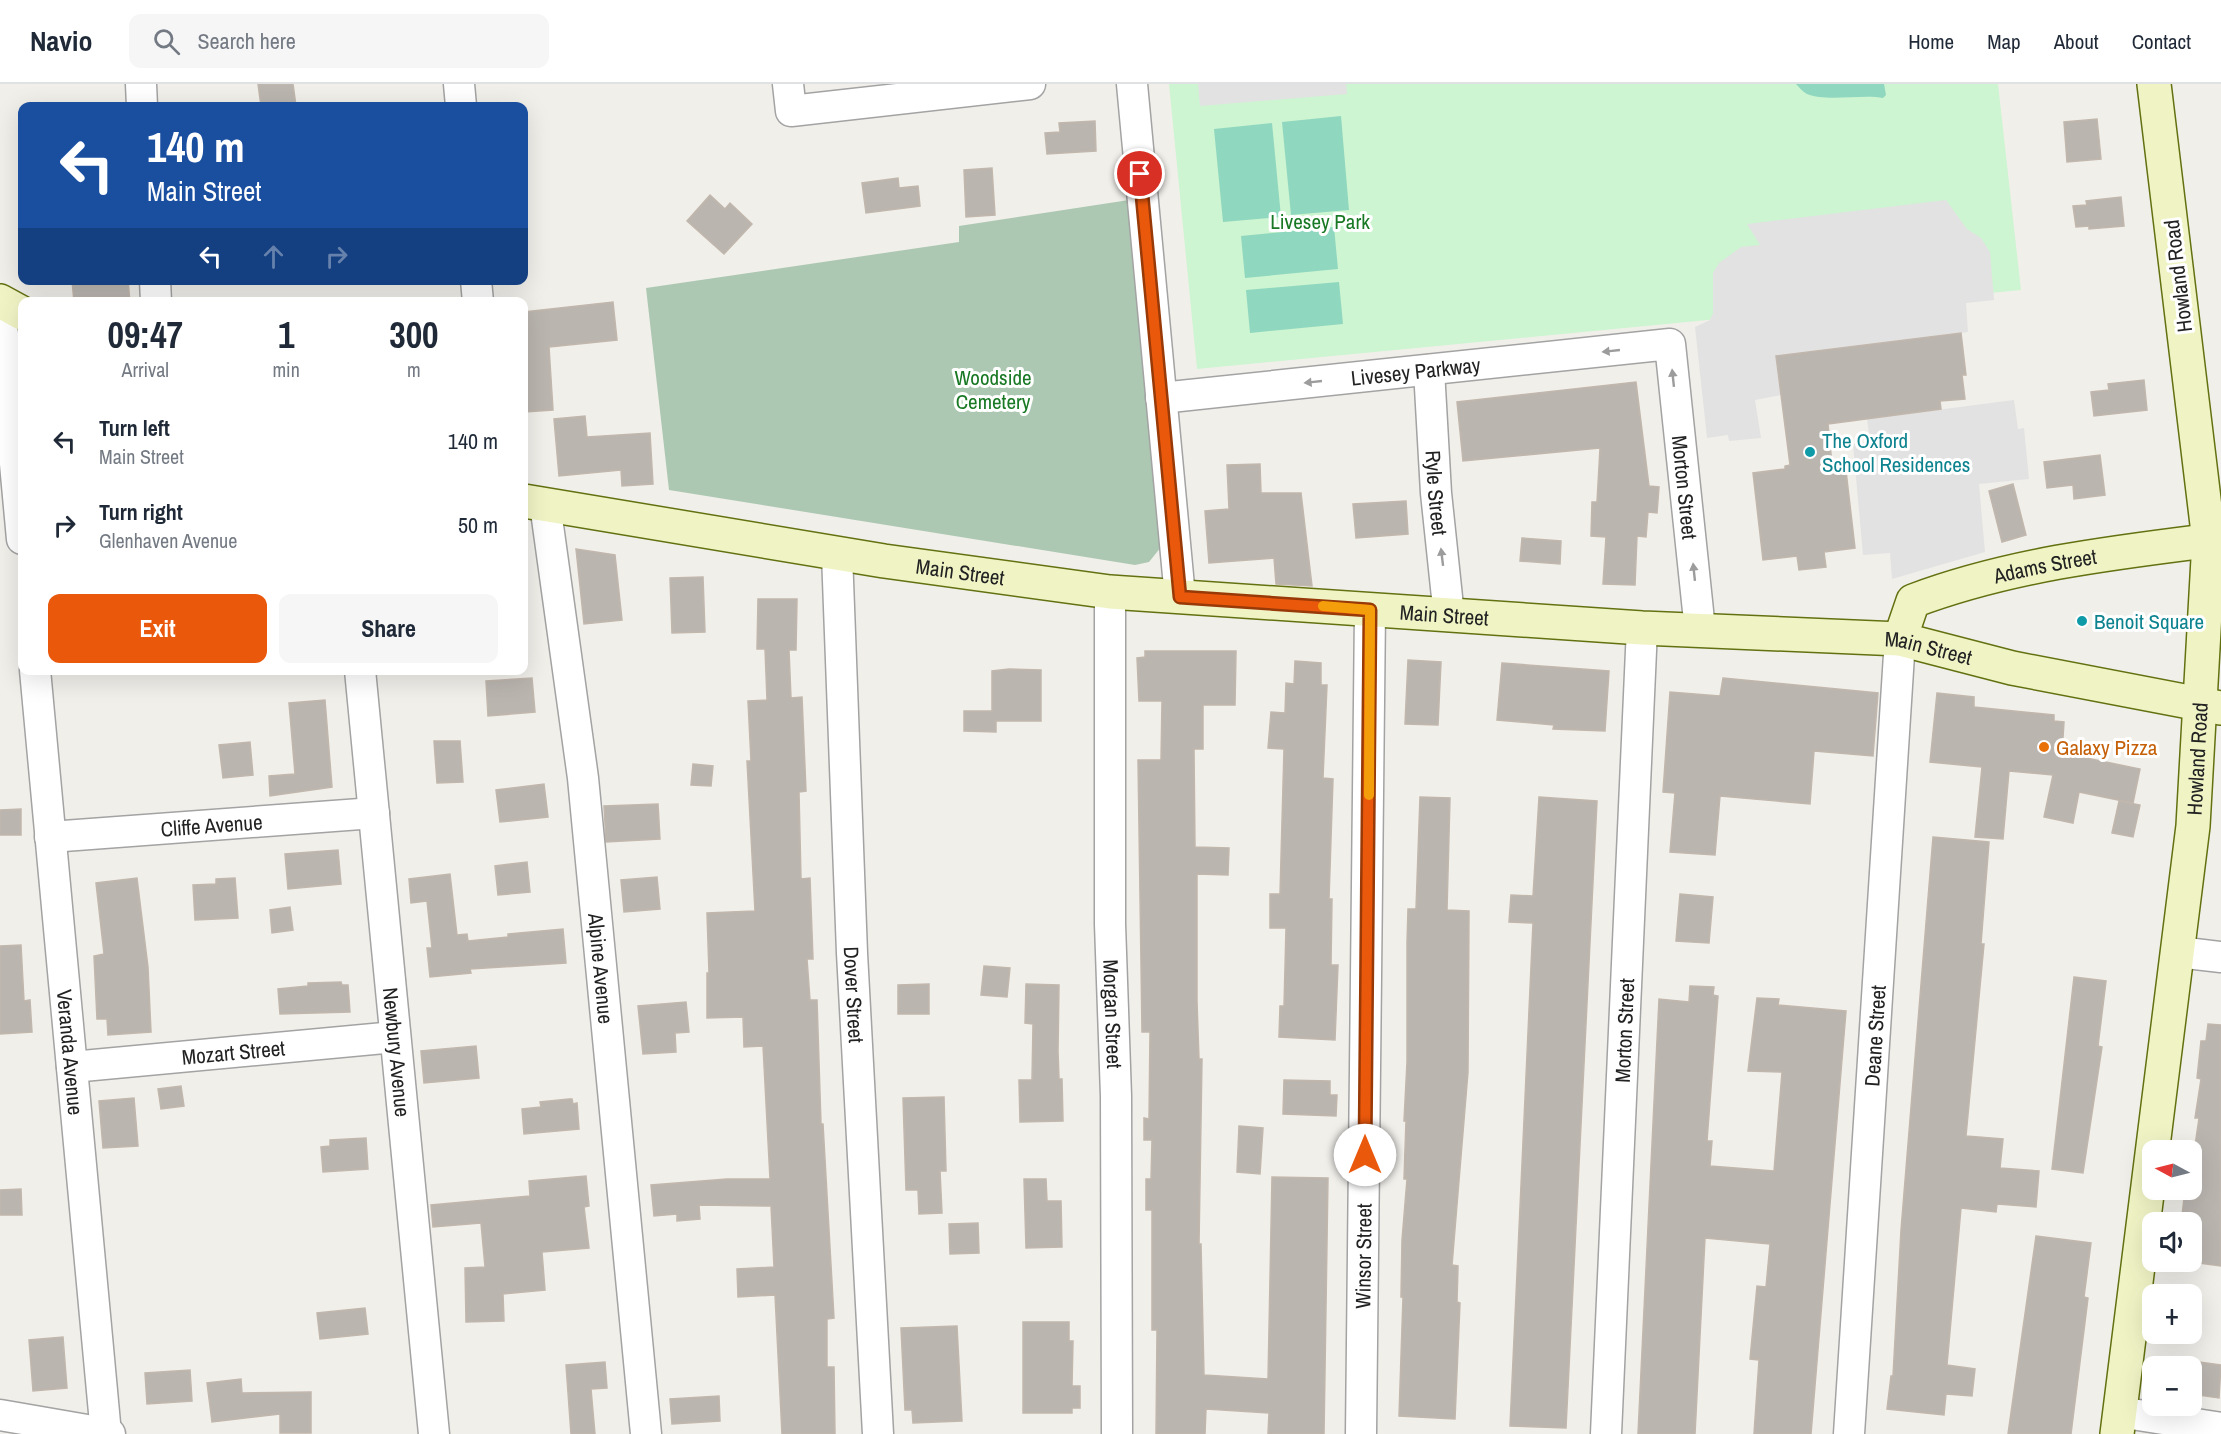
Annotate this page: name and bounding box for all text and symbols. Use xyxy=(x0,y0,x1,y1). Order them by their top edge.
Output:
search box xyxy=(129,14,549,68)
text: Navio xyxy=(30,22,93,60)
icon: search xyxy=(150,25,183,58)
text: Search here xyxy=(198,26,296,56)
text: Home xyxy=(1908,27,1954,56)
text: Map xyxy=(1987,27,2021,56)
text: About xyxy=(2054,27,2099,56)
text: Contact xyxy=(2132,27,2191,56)
text: 140 m xyxy=(147,119,245,175)
icon: left xyxy=(48,126,126,204)
pin xyxy=(1114,148,1165,199)
icon: arrive xyxy=(1123,157,1156,190)
text: Main Street xyxy=(147,173,261,209)
park label: Livesey Park xyxy=(1270,207,1370,236)
street label: Howland Road xyxy=(2157,218,2199,334)
icon: left xyxy=(194,240,227,273)
icon: ahead xyxy=(257,240,290,273)
icon: right xyxy=(320,240,353,273)
text: 09:47 xyxy=(107,311,183,359)
text: 1 xyxy=(278,311,294,359)
text: 300 xyxy=(389,311,439,359)
one-way arrow xyxy=(1602,346,1621,356)
street label: Livesey Parkway xyxy=(1349,350,1482,392)
text: Arrival xyxy=(122,356,169,383)
text: min xyxy=(272,356,300,383)
text: m xyxy=(407,356,421,383)
park label: Woodside Cemetery xyxy=(954,363,1032,416)
one-way arrow xyxy=(1668,368,1678,387)
one-way arrow xyxy=(1303,377,1322,387)
text: Turn left xyxy=(99,413,170,443)
icon: left xyxy=(48,425,81,458)
text: 140 m xyxy=(448,426,498,456)
place label: The Oxford School Residences xyxy=(1822,426,1970,479)
street label: Morton Street xyxy=(1665,434,1705,541)
text: Main Street xyxy=(99,443,184,470)
marker: The Oxford School Residences xyxy=(1803,445,1817,459)
street label: Ryle Street xyxy=(1419,449,1455,537)
text: Turn right xyxy=(99,497,183,527)
icon: right xyxy=(48,509,81,542)
text: 50 m xyxy=(458,510,498,540)
text: Glenhaven Avenue xyxy=(99,527,237,554)
street label: Adams Street xyxy=(1989,541,2099,590)
one-way arrow xyxy=(1438,548,1447,567)
street label: Main Street xyxy=(914,551,1007,592)
one-way arrow xyxy=(1689,562,1699,581)
button: Exit xyxy=(48,594,267,663)
button: Share xyxy=(279,594,498,663)
street label: Main Street xyxy=(1399,597,1490,632)
place label: Benoit Square xyxy=(2094,607,2204,636)
marker: Benoit Square xyxy=(2075,614,2089,628)
street label: Main Street xyxy=(1884,624,1975,672)
street label: Howland Road xyxy=(2179,702,2214,816)
place label: Galaxy Pizza xyxy=(2056,733,2158,762)
marker: Galaxy Pizza xyxy=(2037,740,2051,754)
street label: Cliffe Avenue xyxy=(160,807,263,843)
street label: Alpine Avenue xyxy=(581,911,621,1025)
street label: Dover Street xyxy=(837,946,871,1044)
street label: Morgan Street xyxy=(1097,959,1130,1069)
street label: Morton Street xyxy=(1607,977,1641,1083)
street label: Deane Street xyxy=(1857,984,1892,1087)
street label: Newbury Avenue xyxy=(376,986,418,1118)
street label: Veranda Avenue xyxy=(50,988,91,1117)
street label: Mozart Street xyxy=(180,1033,286,1071)
position arrow xyxy=(1333,1123,1397,1187)
north arrow xyxy=(2142,1140,2202,1200)
map controls xyxy=(2142,1140,2202,1416)
street label: Winsor Street xyxy=(1348,1203,1378,1309)
button: sound xyxy=(2142,1212,2202,1272)
button: + xyxy=(2142,1284,2202,1344)
button: − xyxy=(2142,1356,2202,1416)

